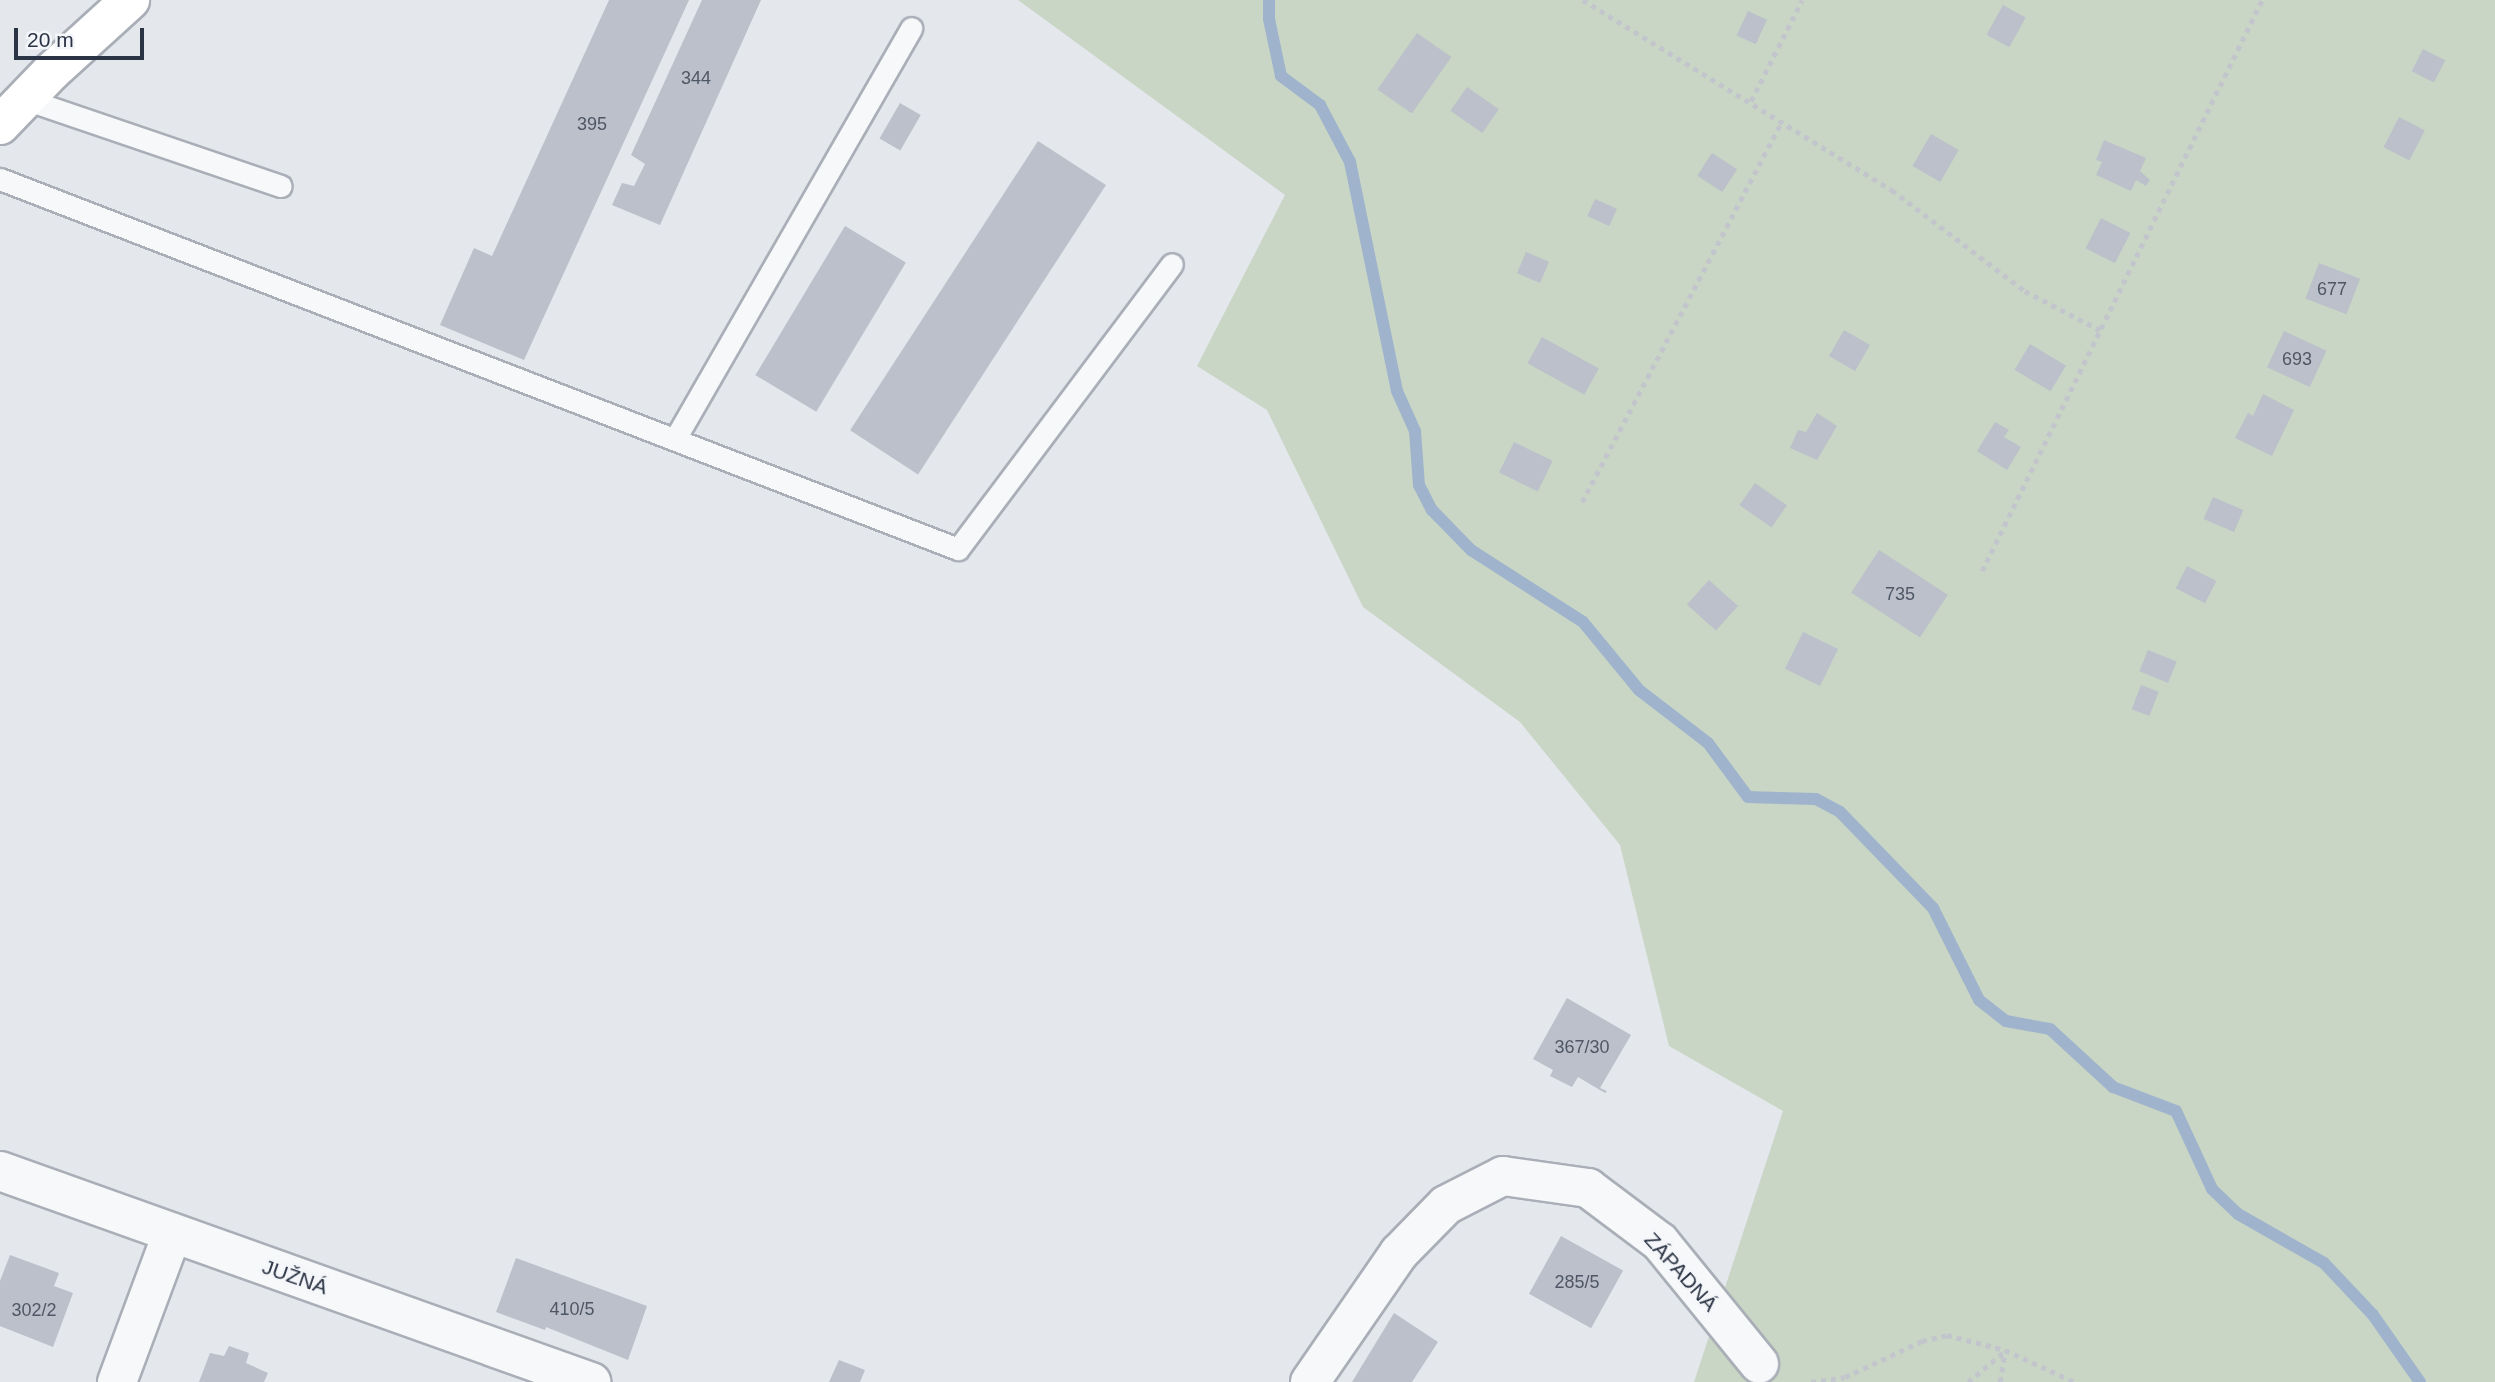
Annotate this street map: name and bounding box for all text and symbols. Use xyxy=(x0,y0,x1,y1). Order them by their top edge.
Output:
scale bar xyxy=(18,14,147,58)
text: 20 m xyxy=(27,28,74,51)
house number: 344 xyxy=(681,67,711,89)
house number: 395 xyxy=(577,113,607,135)
house number: 677 xyxy=(2317,278,2347,300)
house number: 693 xyxy=(2282,348,2312,370)
house number: 735 xyxy=(1885,583,1915,605)
house number: 367/30 xyxy=(1554,1036,1610,1058)
street label: ZÁPADNÁ xyxy=(1639,1227,1723,1317)
street label: JUŽNÁ xyxy=(259,1254,331,1300)
house number: 285/5 xyxy=(1554,1271,1600,1293)
house number: 410/5 xyxy=(549,1298,595,1320)
house number: 302/2 xyxy=(11,1299,57,1321)

